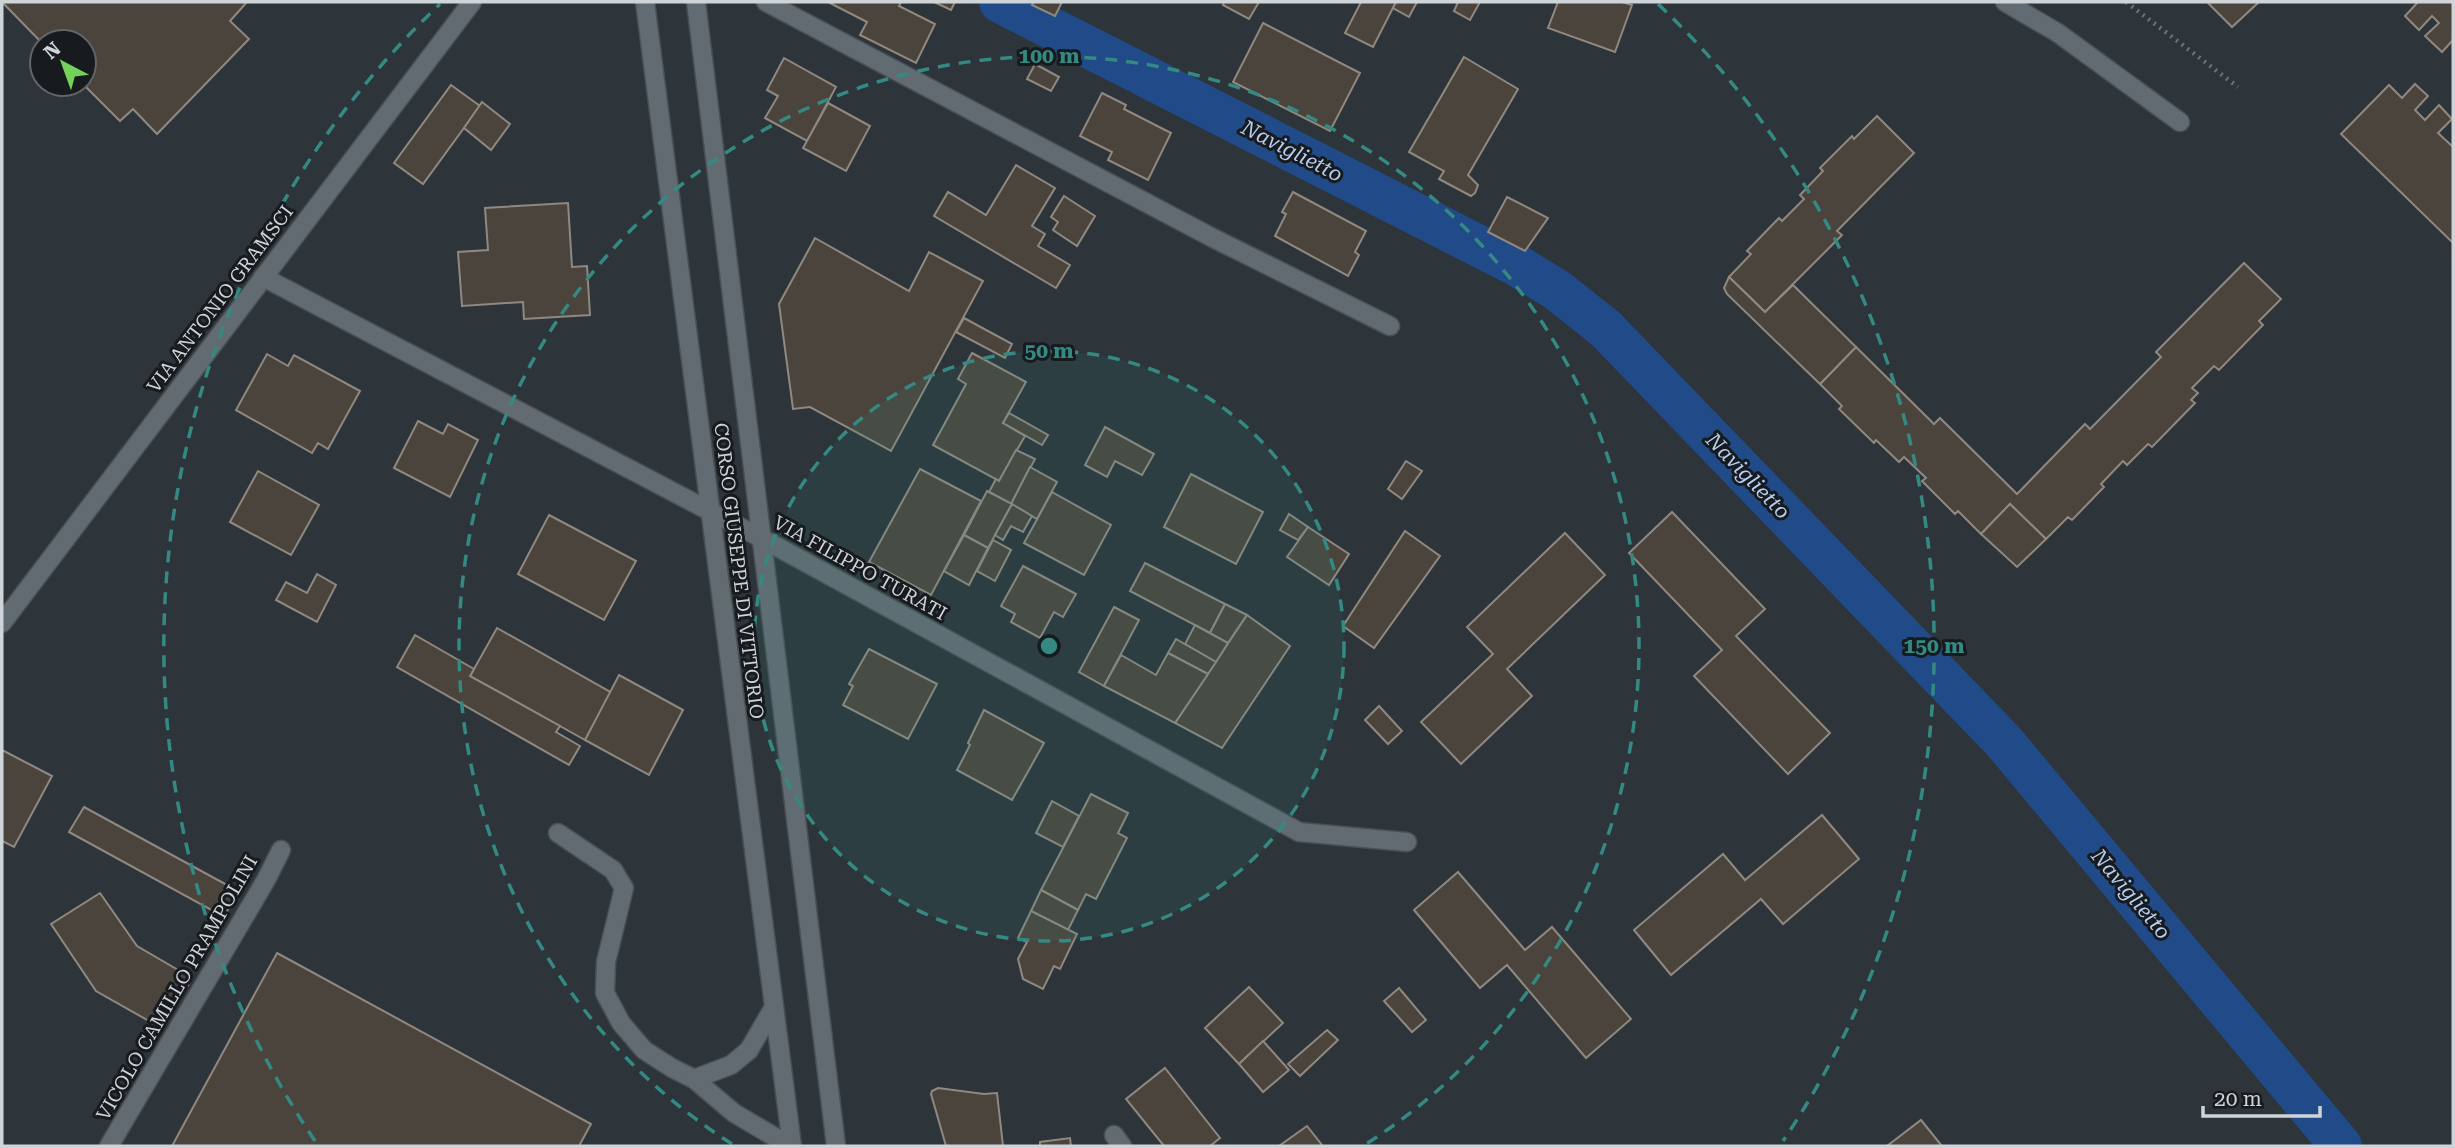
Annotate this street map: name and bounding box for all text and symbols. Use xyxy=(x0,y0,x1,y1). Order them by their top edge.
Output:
north arrow xyxy=(28,28,98,98)
text: N xyxy=(39,37,66,64)
text: 100 m xyxy=(1019,44,1079,68)
water label: Naviglietto xyxy=(1237,115,1346,187)
street label: VIA ANTONIO GRAMSCI xyxy=(142,201,298,397)
text: 50 m xyxy=(1024,339,1074,363)
street label: CORSO GIUSEPPE DI VITTORIO xyxy=(709,422,769,720)
water label: Naviglietto xyxy=(1700,427,1795,524)
street label: VIA FILIPPO TURATI xyxy=(769,511,951,625)
centre of rings xyxy=(1037,634,1061,658)
text: 150 m xyxy=(1904,634,1964,658)
water label: Naviglietto xyxy=(2086,843,2176,944)
street label: VICOLO CAMILLO PRAMPOLINI xyxy=(92,851,262,1125)
scale bar xyxy=(2203,1074,2320,1118)
text: 20 m xyxy=(2214,1087,2262,1111)

